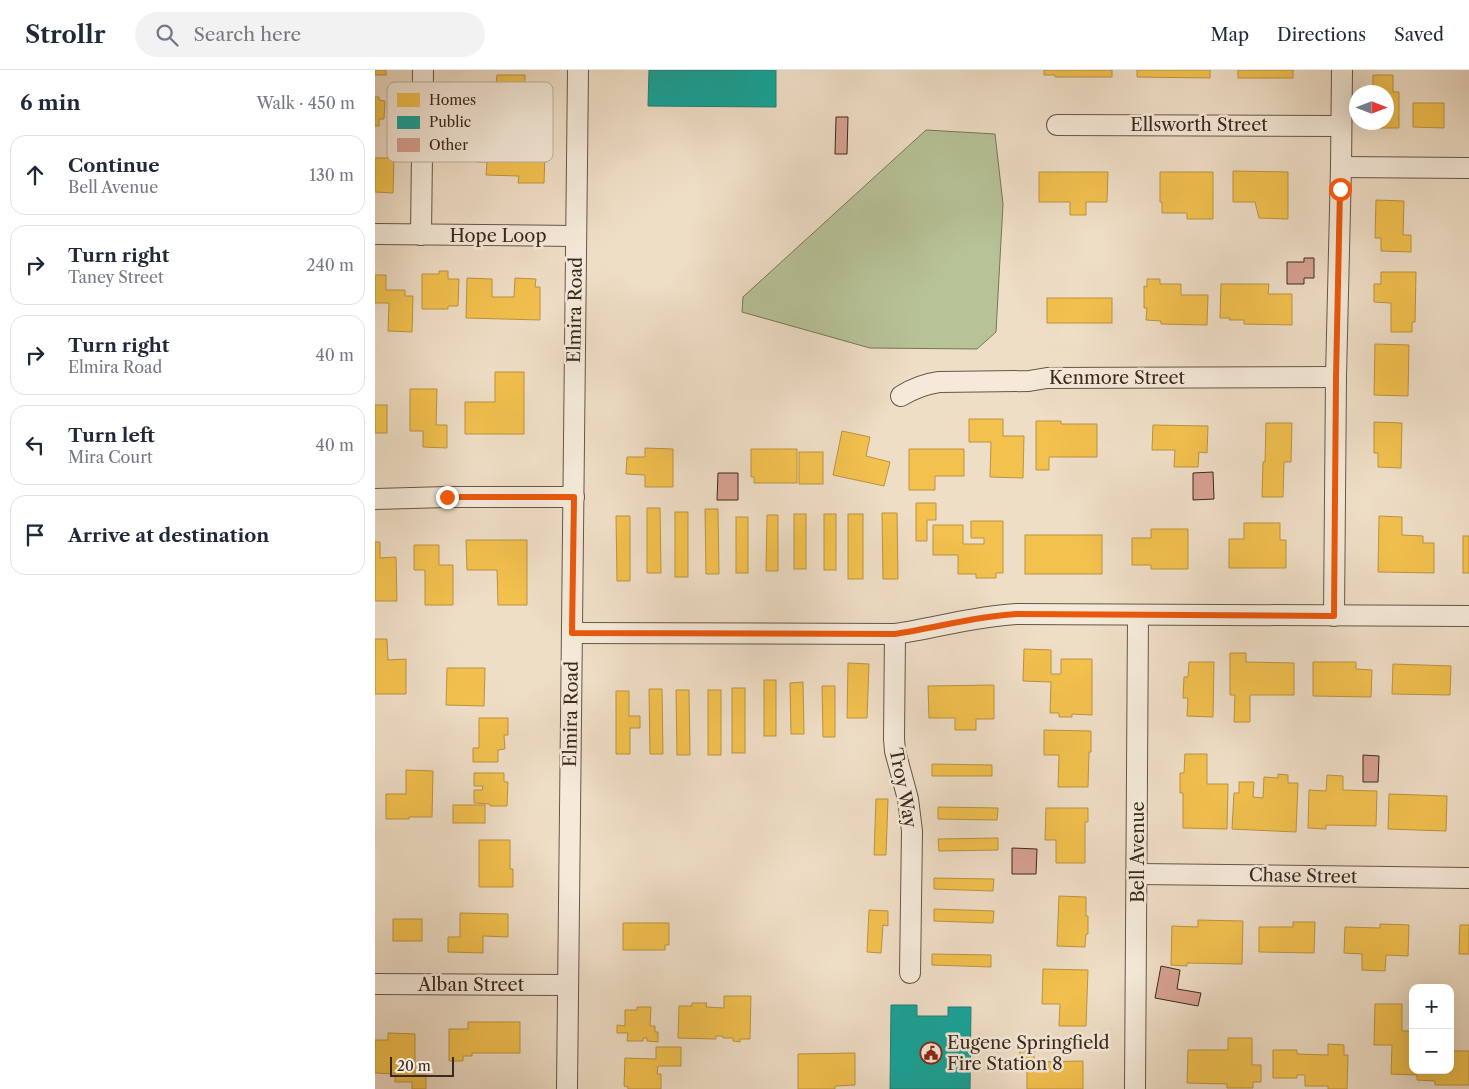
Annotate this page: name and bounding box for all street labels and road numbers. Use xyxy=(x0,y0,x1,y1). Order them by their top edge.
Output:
street label: Ellsworth Street xyxy=(1130,114,1268,136)
street label: Hope Loop xyxy=(450,225,546,247)
street label: Elmira Road xyxy=(563,257,587,363)
street label: Kenmore Street xyxy=(1049,367,1186,389)
street label: Elmira Road xyxy=(559,661,583,767)
street label: Troy Way xyxy=(884,746,922,831)
street label: Bell Avenue xyxy=(1127,801,1149,903)
street label: Chase Street xyxy=(1249,864,1358,888)
street label: Alban Street xyxy=(417,974,525,996)

